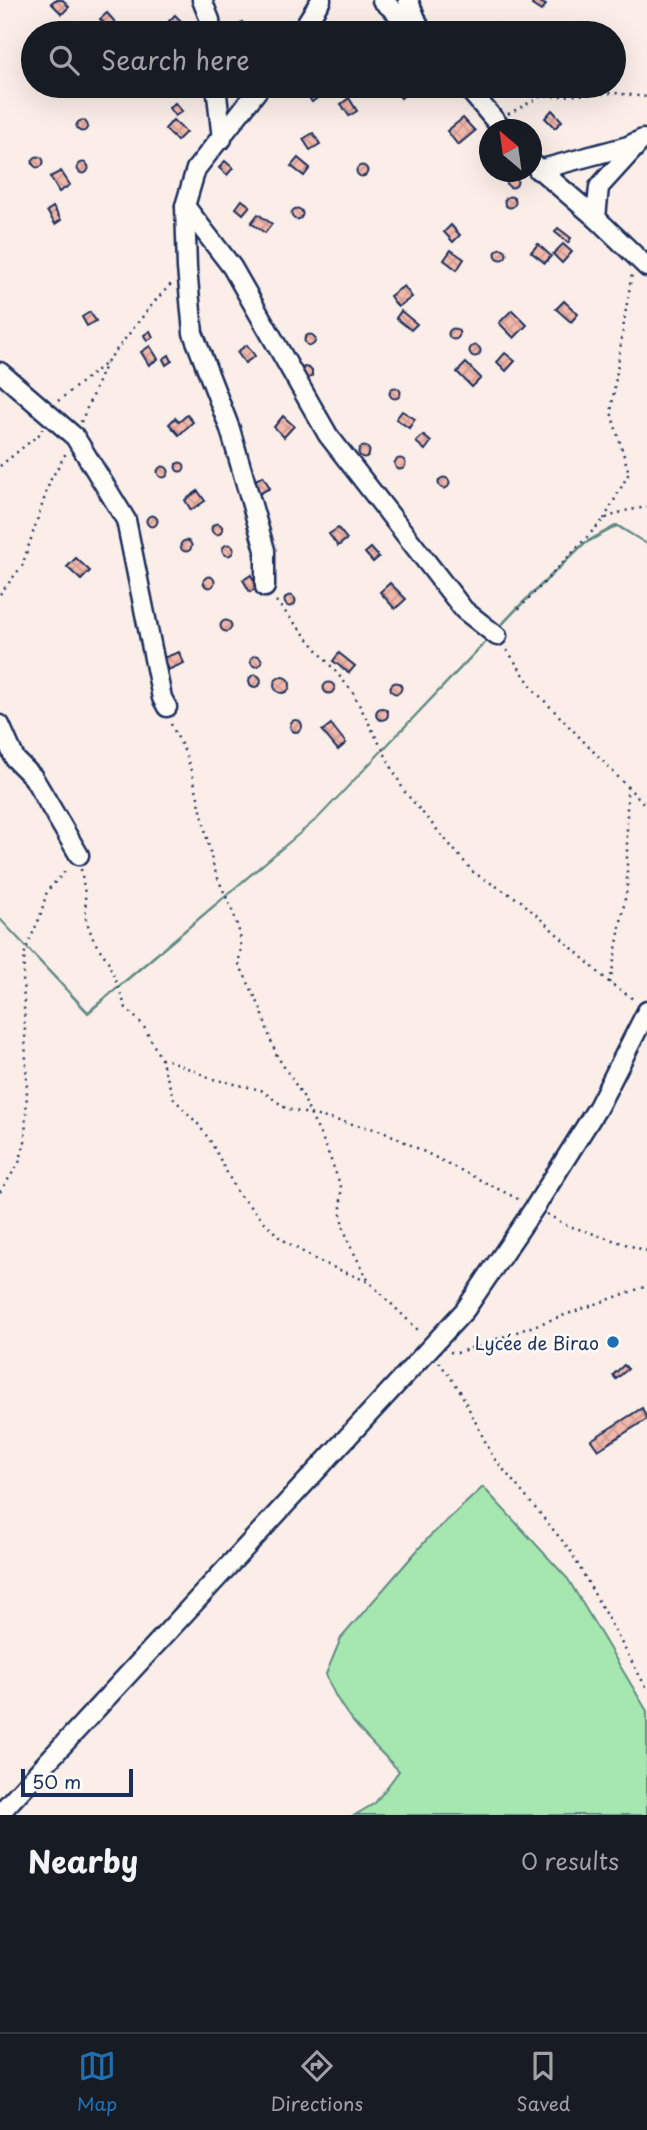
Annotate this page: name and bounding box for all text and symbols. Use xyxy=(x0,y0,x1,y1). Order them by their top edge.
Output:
search box xyxy=(21,21,626,98)
text: Search here xyxy=(101,40,250,79)
icon: search xyxy=(45,41,83,79)
north arrow xyxy=(479,119,542,182)
place label: Lycée de Birao xyxy=(475,1329,599,1356)
marker: Lycée de Birao xyxy=(605,1334,621,1350)
scale bar xyxy=(21,1766,133,1798)
text: 50 m xyxy=(32,1767,81,1795)
text: Nearby xyxy=(28,1838,138,1883)
text: 0 results xyxy=(521,1843,619,1878)
tab: Map xyxy=(77,2047,117,2117)
tab: Directions xyxy=(271,2047,363,2117)
tab: Saved xyxy=(516,2047,570,2117)

